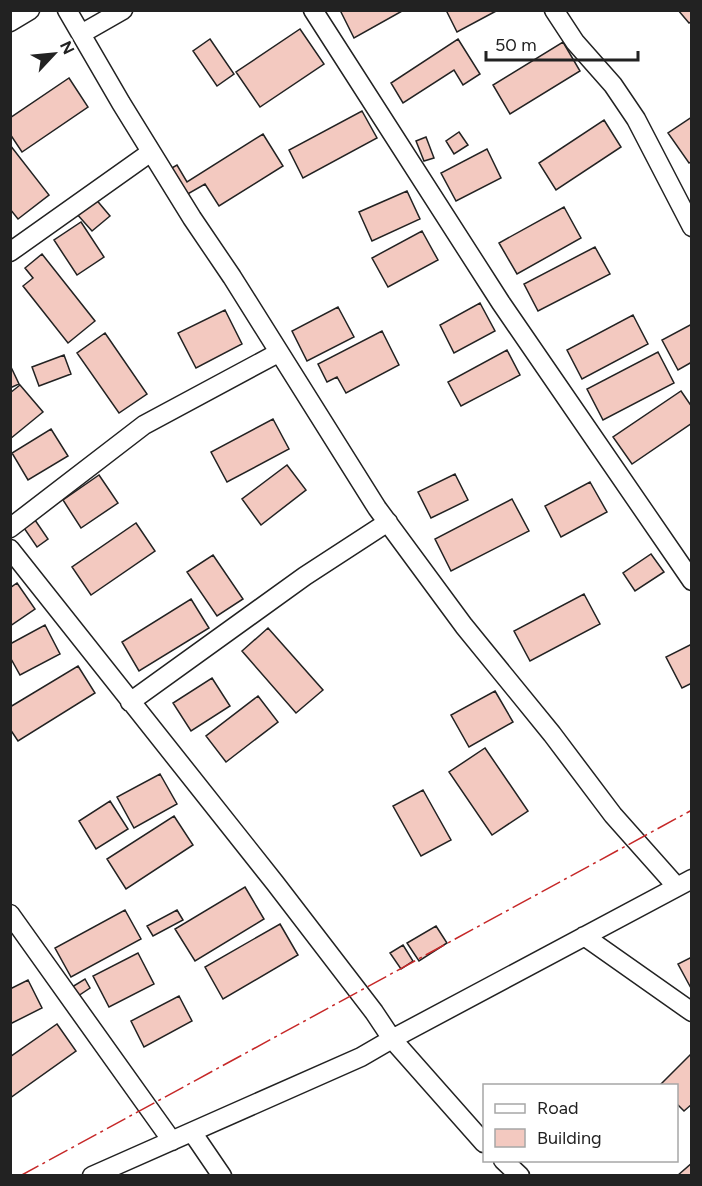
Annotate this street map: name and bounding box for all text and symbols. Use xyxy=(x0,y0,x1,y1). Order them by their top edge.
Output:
north arrow xyxy=(24,24,84,84)
scale bar xyxy=(486,24,638,62)
text: 50 m xyxy=(495,34,537,56)
text: N xyxy=(56,38,78,57)
legend xyxy=(483,1084,678,1162)
text: Road xyxy=(537,1097,578,1119)
text: Building xyxy=(537,1127,602,1149)

